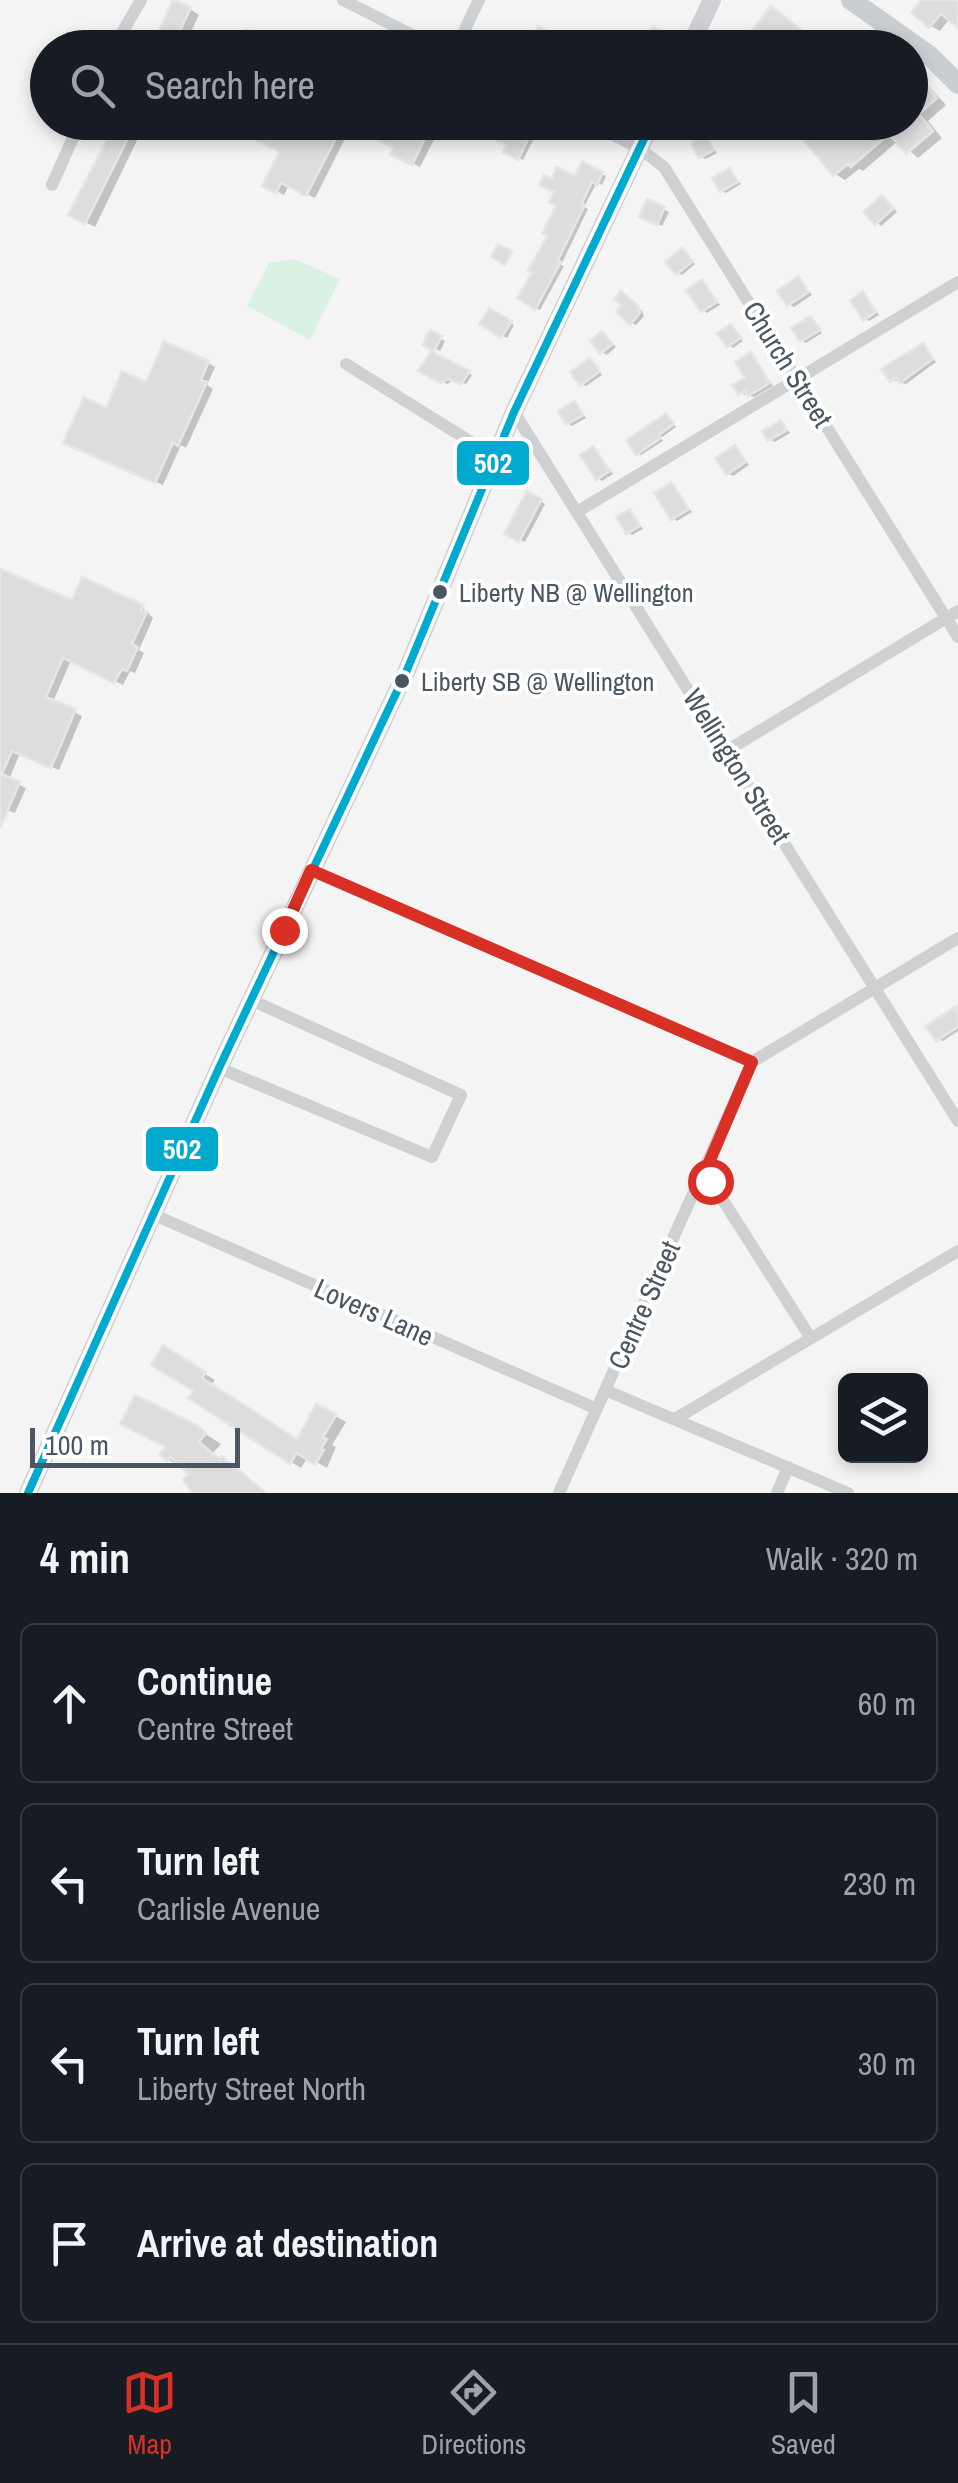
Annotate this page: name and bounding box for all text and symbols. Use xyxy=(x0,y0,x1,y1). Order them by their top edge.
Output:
search box xyxy=(30,30,928,140)
icon: search xyxy=(65,58,120,113)
text: Search here xyxy=(145,60,315,111)
street label: Church Street xyxy=(734,294,842,434)
line badge: 502 xyxy=(455,439,531,487)
text: 502 xyxy=(474,444,512,482)
place label: Liberty NB @ Wellington xyxy=(459,575,694,610)
marker: Liberty NB @ Wellington xyxy=(430,582,450,602)
place label: Liberty SB @ Wellington xyxy=(421,664,654,699)
marker: Liberty SB @ Wellington xyxy=(392,671,412,691)
street label: Wellington Street xyxy=(674,681,800,851)
route end xyxy=(262,908,308,954)
line badge: 502 xyxy=(144,1125,220,1173)
text: 502 xyxy=(163,1130,201,1168)
route start xyxy=(688,1159,734,1205)
street label: Centre Street xyxy=(599,1235,689,1375)
street label: Lovers Lane xyxy=(309,1269,439,1355)
map controls xyxy=(838,1373,928,1463)
button: layers xyxy=(838,1373,928,1463)
scale bar xyxy=(30,1423,240,1468)
text: 100 m xyxy=(45,1426,109,1464)
text: 4 min xyxy=(40,1530,130,1586)
text: Walk · 320 m xyxy=(766,1537,918,1580)
text: Continue xyxy=(137,1656,272,1707)
icon: ahead xyxy=(42,1676,97,1731)
text: 60 m xyxy=(858,1682,916,1725)
text: Centre Street xyxy=(137,1707,293,1750)
text: Turn left xyxy=(137,1836,259,1887)
icon: left xyxy=(42,1856,97,1911)
text: 230 m xyxy=(843,1862,916,1905)
text: Carlisle Avenue xyxy=(137,1887,320,1930)
text: Turn left xyxy=(137,2016,259,2067)
icon: left xyxy=(42,2036,97,2091)
text: 30 m xyxy=(858,2042,916,2085)
text: Liberty Street North xyxy=(137,2067,366,2110)
icon: arrive xyxy=(42,2216,97,2271)
text: Arrive at destination xyxy=(137,2218,438,2269)
tab: Map xyxy=(122,2365,177,2463)
tab: Directions xyxy=(422,2365,526,2463)
tab: Saved xyxy=(771,2365,836,2463)

